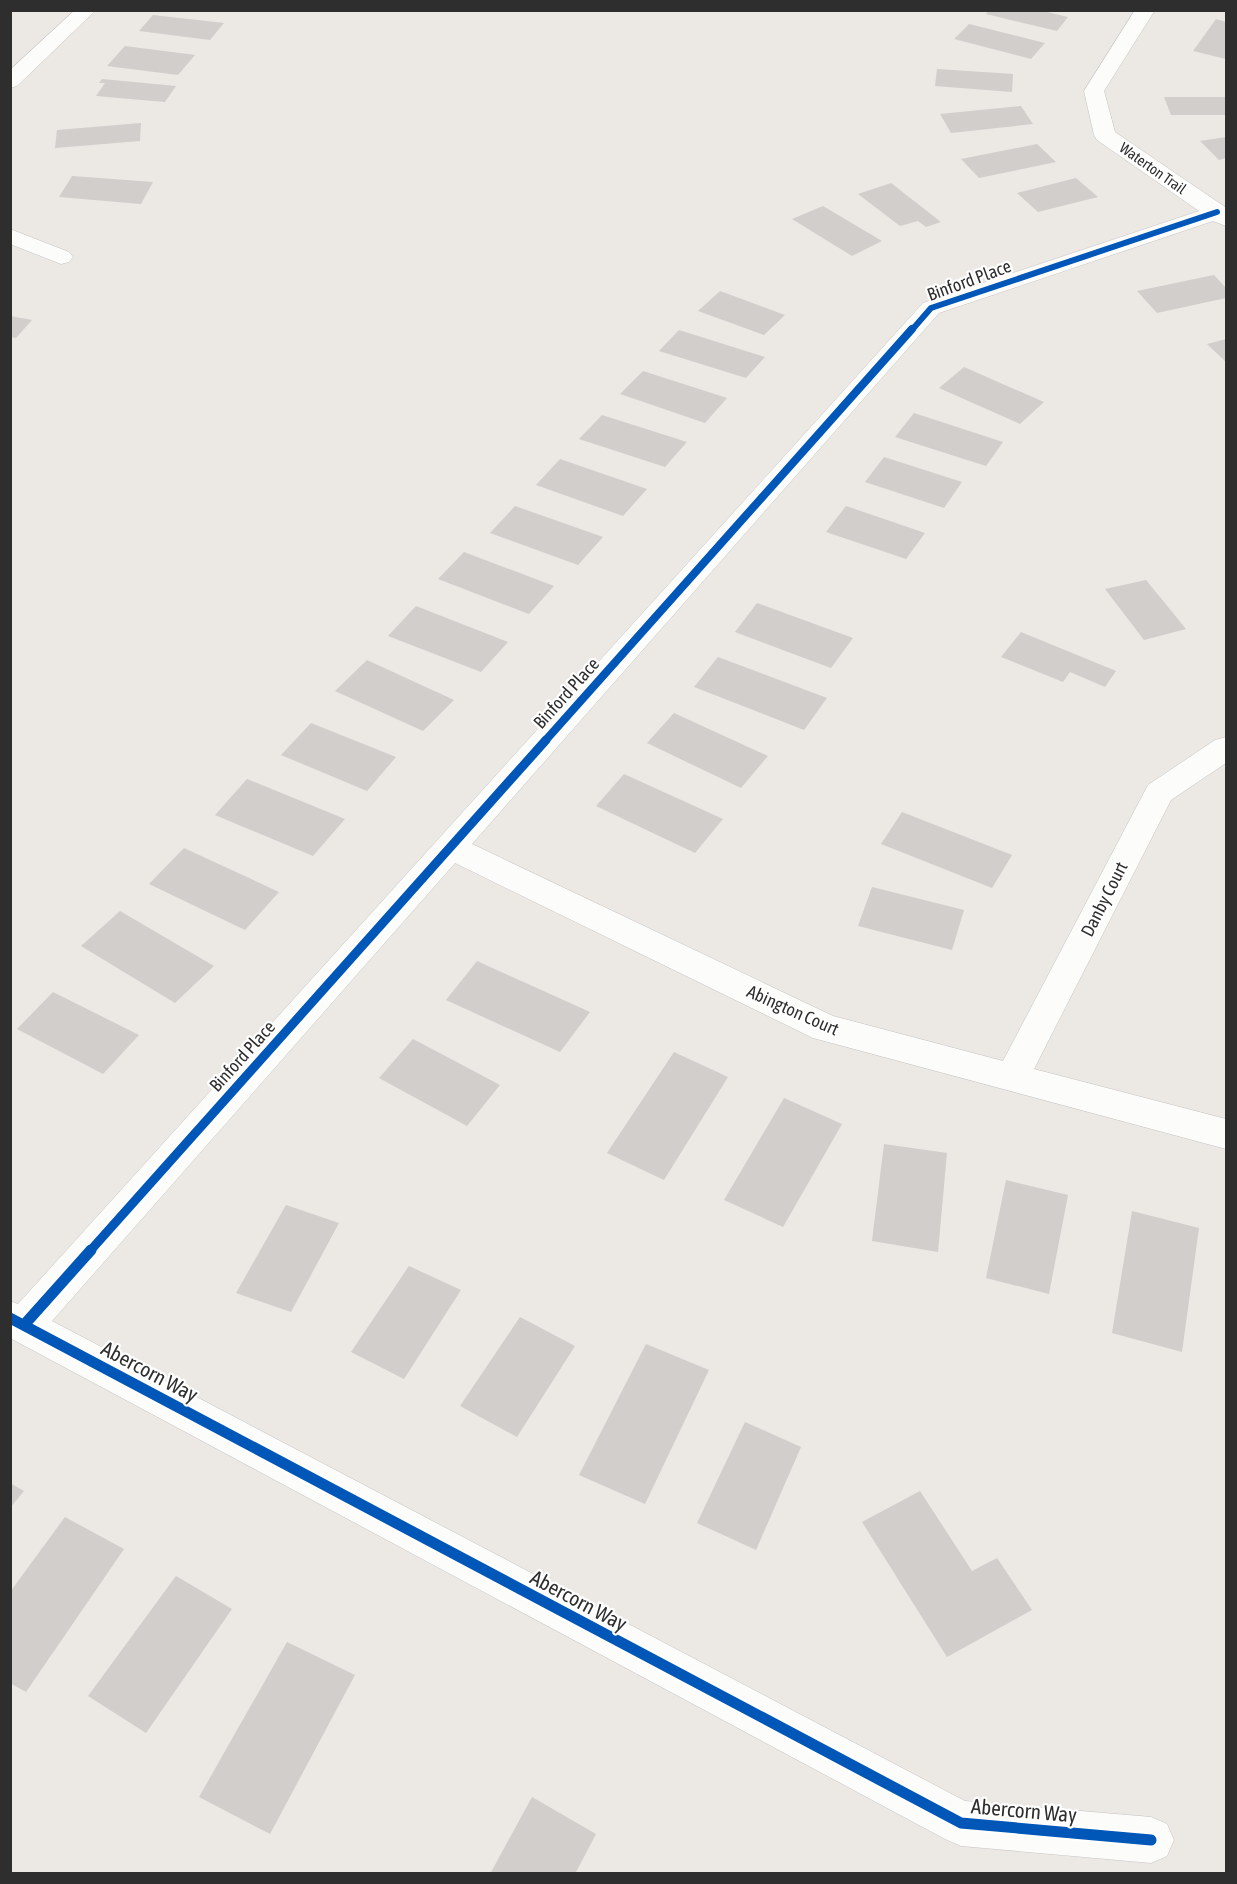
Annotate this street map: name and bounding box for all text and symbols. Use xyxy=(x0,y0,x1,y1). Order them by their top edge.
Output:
street label: Waterton Trail xyxy=(1116,139,1190,197)
street label: Binford Place xyxy=(924,255,1014,305)
street label: Binford Place xyxy=(529,653,603,733)
street label: Danby Court xyxy=(1076,858,1132,940)
street label: Abington Court xyxy=(744,980,842,1040)
street label: Binford Place xyxy=(205,1016,279,1096)
street label: Abercorn Way xyxy=(98,1336,203,1407)
street label: Abercorn Way xyxy=(527,1565,632,1636)
street label: Abercorn Way xyxy=(970,1793,1078,1827)

